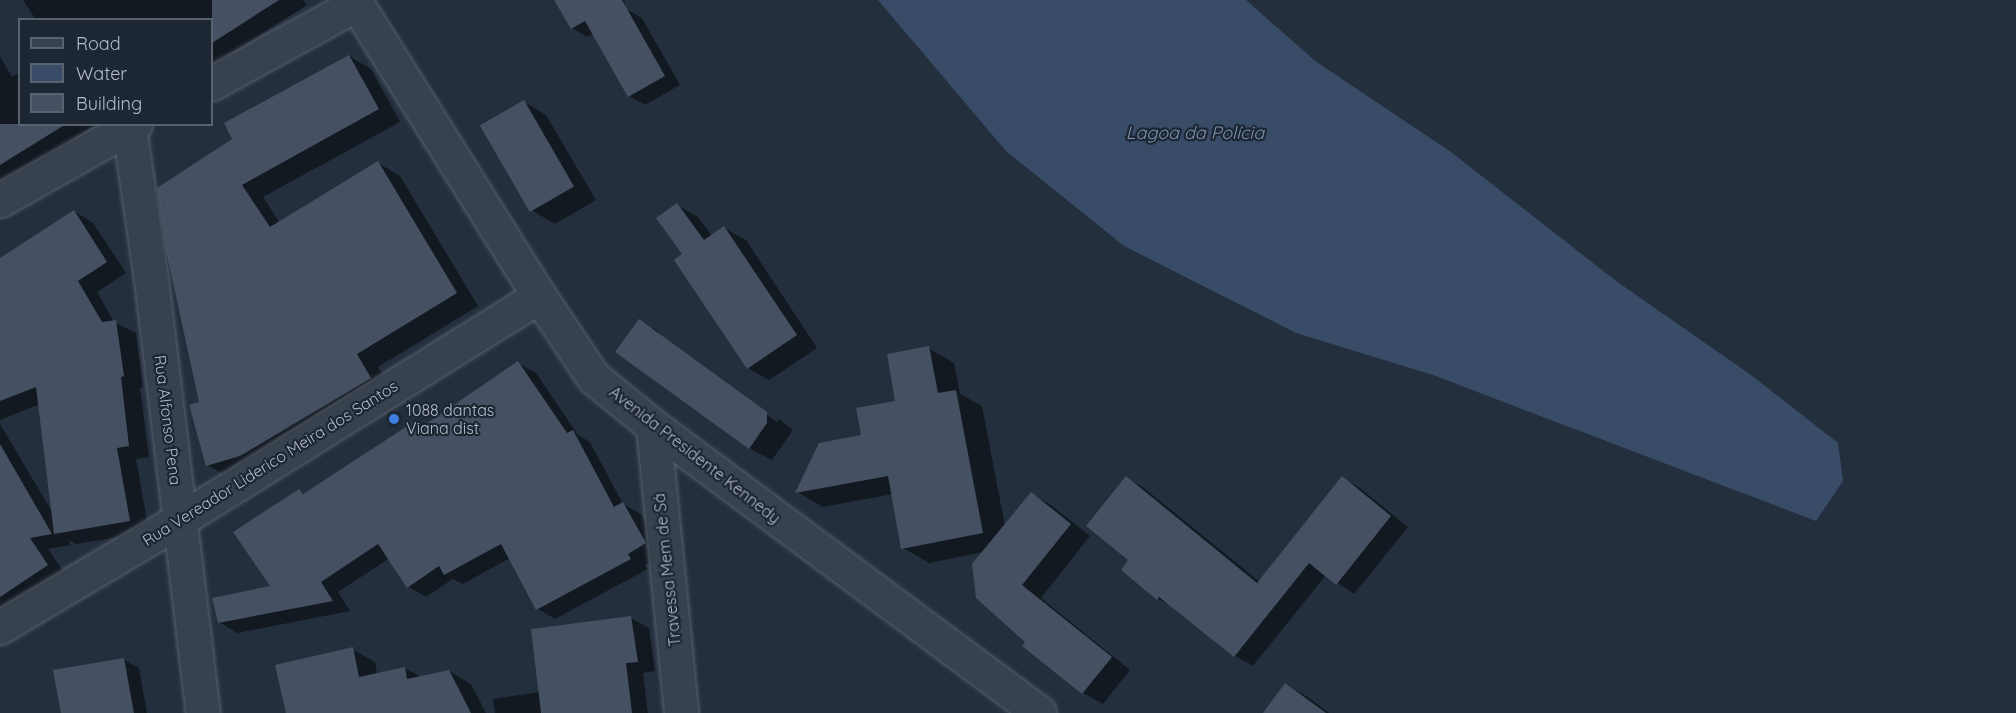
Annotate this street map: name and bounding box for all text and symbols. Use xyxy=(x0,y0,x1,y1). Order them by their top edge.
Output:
legend xyxy=(18,18,213,126)
text: Road xyxy=(76,32,121,55)
text: Water xyxy=(76,62,127,85)
text: Building xyxy=(76,92,142,115)
water label: Lagoa da Polícia xyxy=(1126,122,1264,144)
street label: Rua Alfonso Pena xyxy=(151,354,185,486)
street label: Rua Vereador Liderico Meira dos Santos xyxy=(139,376,401,550)
street label: Avenida Presidente Kennedy xyxy=(606,382,784,528)
place label: 1088 dantas Viana dist xyxy=(406,400,494,438)
marker: 1088 dantas Viana dist xyxy=(387,412,401,426)
street label: Travessa Mem de Sá xyxy=(649,493,685,647)

